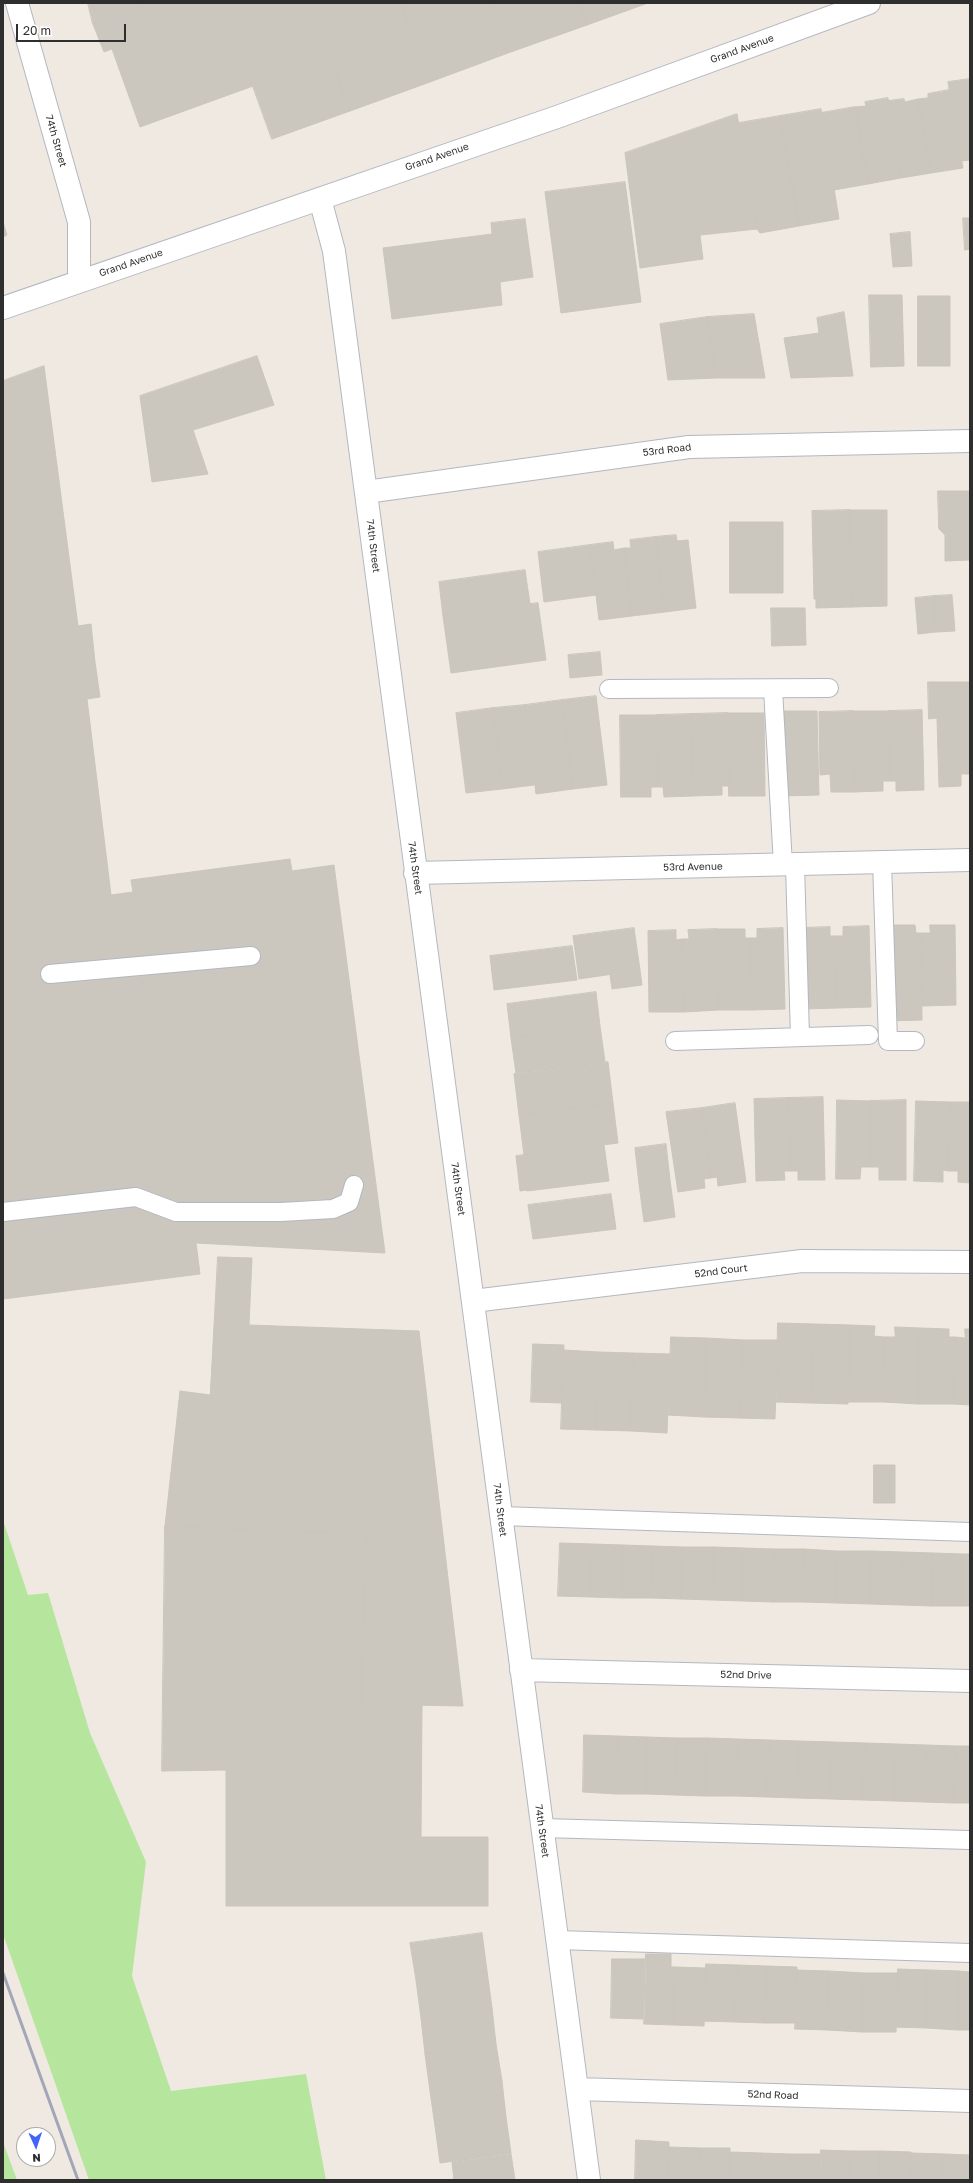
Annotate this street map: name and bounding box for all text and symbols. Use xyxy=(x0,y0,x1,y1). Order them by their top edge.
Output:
scale bar xyxy=(18,16,128,42)
text: 20 m xyxy=(23,23,51,38)
street label: Grand Avenue xyxy=(709,32,775,66)
street label: 74th Street xyxy=(43,114,69,168)
street label: Grand Avenue xyxy=(404,140,470,174)
street label: Grand Avenue xyxy=(98,246,164,280)
street label: 53rd Road xyxy=(642,441,692,459)
street label: 74th Street xyxy=(364,519,382,573)
street label: 74th Street xyxy=(405,841,425,895)
street label: 53rd Avenue xyxy=(663,860,723,874)
street label: 74th Street xyxy=(448,1162,468,1216)
street label: 52nd Court xyxy=(694,1262,748,1280)
street label: 74th Street xyxy=(491,1483,509,1537)
street label: 52nd Drive xyxy=(720,1669,772,1681)
street label: 74th Street xyxy=(532,1804,552,1858)
street label: 52nd Road xyxy=(747,2088,799,2102)
north arrow xyxy=(16,2127,56,2167)
text: N xyxy=(32,2152,41,2165)

